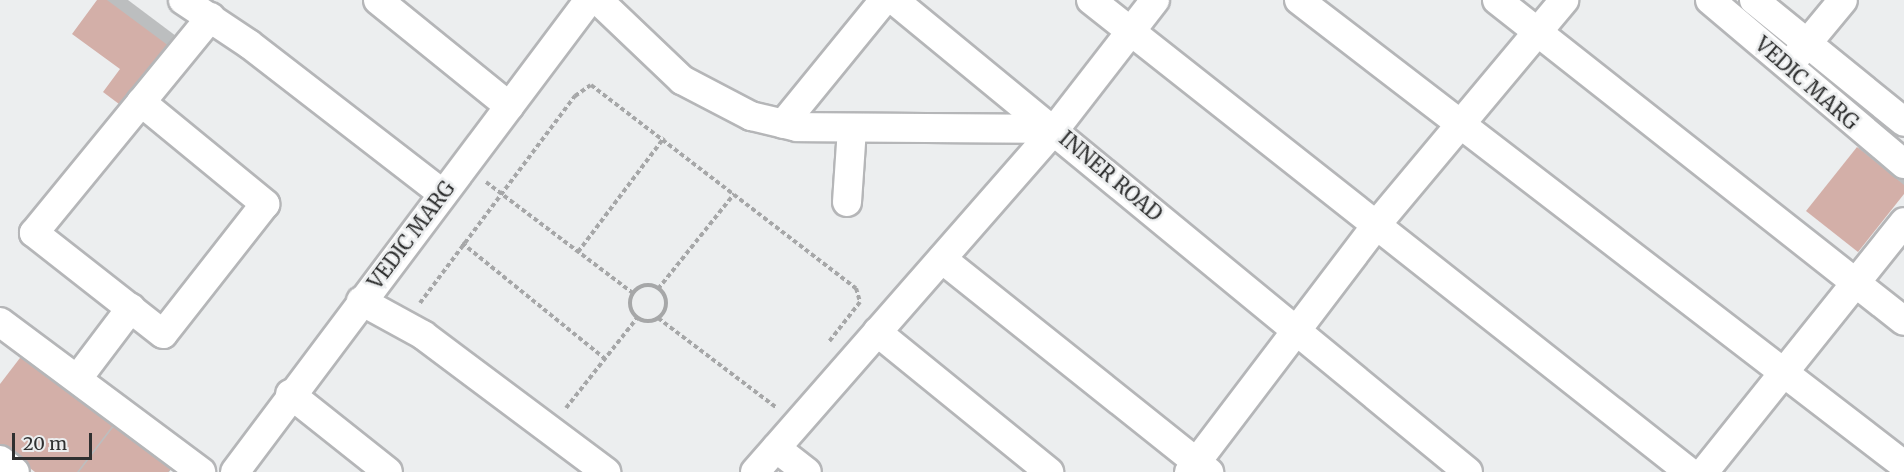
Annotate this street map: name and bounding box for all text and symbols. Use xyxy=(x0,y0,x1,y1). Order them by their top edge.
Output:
street label: VEDIC MARG xyxy=(1751,32,1863,134)
street label: INNER ROAD xyxy=(1055,126,1167,226)
street label: VEDIC MARG xyxy=(363,177,459,293)
scale bar xyxy=(15,421,94,459)
text: 20 m xyxy=(23,432,67,455)

